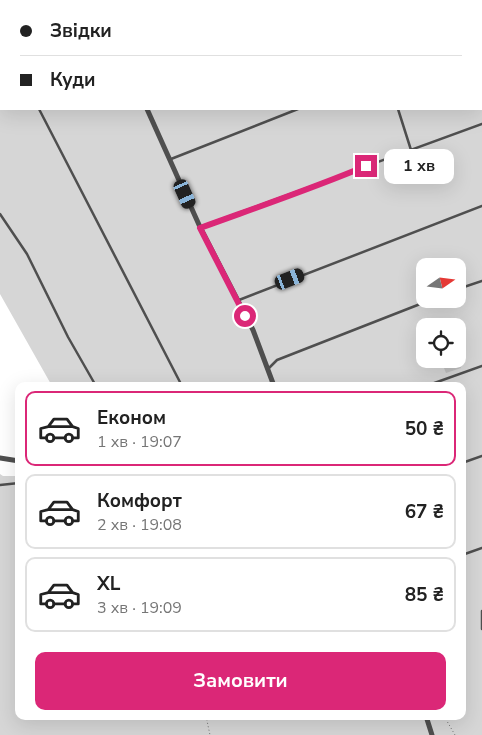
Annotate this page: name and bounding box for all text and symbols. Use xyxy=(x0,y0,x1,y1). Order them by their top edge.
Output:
text: Звідки xyxy=(50,18,112,44)
text: Куди xyxy=(50,67,96,93)
callout: 1 хв xyxy=(384,148,454,184)
route end xyxy=(355,155,377,177)
text: 1 хв xyxy=(403,155,435,177)
car xyxy=(172,177,197,211)
north arrow xyxy=(416,258,466,308)
map controls xyxy=(416,258,466,368)
car xyxy=(273,267,306,291)
route start xyxy=(234,305,256,327)
button: locate xyxy=(416,318,466,368)
text: Економ xyxy=(97,405,166,431)
icon: car xyxy=(37,406,82,451)
text: 50 ₴ xyxy=(405,416,444,442)
text: 1 хв · 19:07 xyxy=(97,431,182,453)
text: Комфорт xyxy=(97,488,182,514)
icon: car xyxy=(37,489,82,534)
text: 67 ₴ xyxy=(405,499,444,525)
text: 2 хв · 19:08 xyxy=(97,514,182,536)
text: XL xyxy=(97,571,120,597)
icon: car xyxy=(37,572,82,617)
text: 85 ₴ xyxy=(405,582,444,608)
text: 3 хв · 19:09 xyxy=(97,597,182,619)
button: Замовити xyxy=(35,652,446,710)

